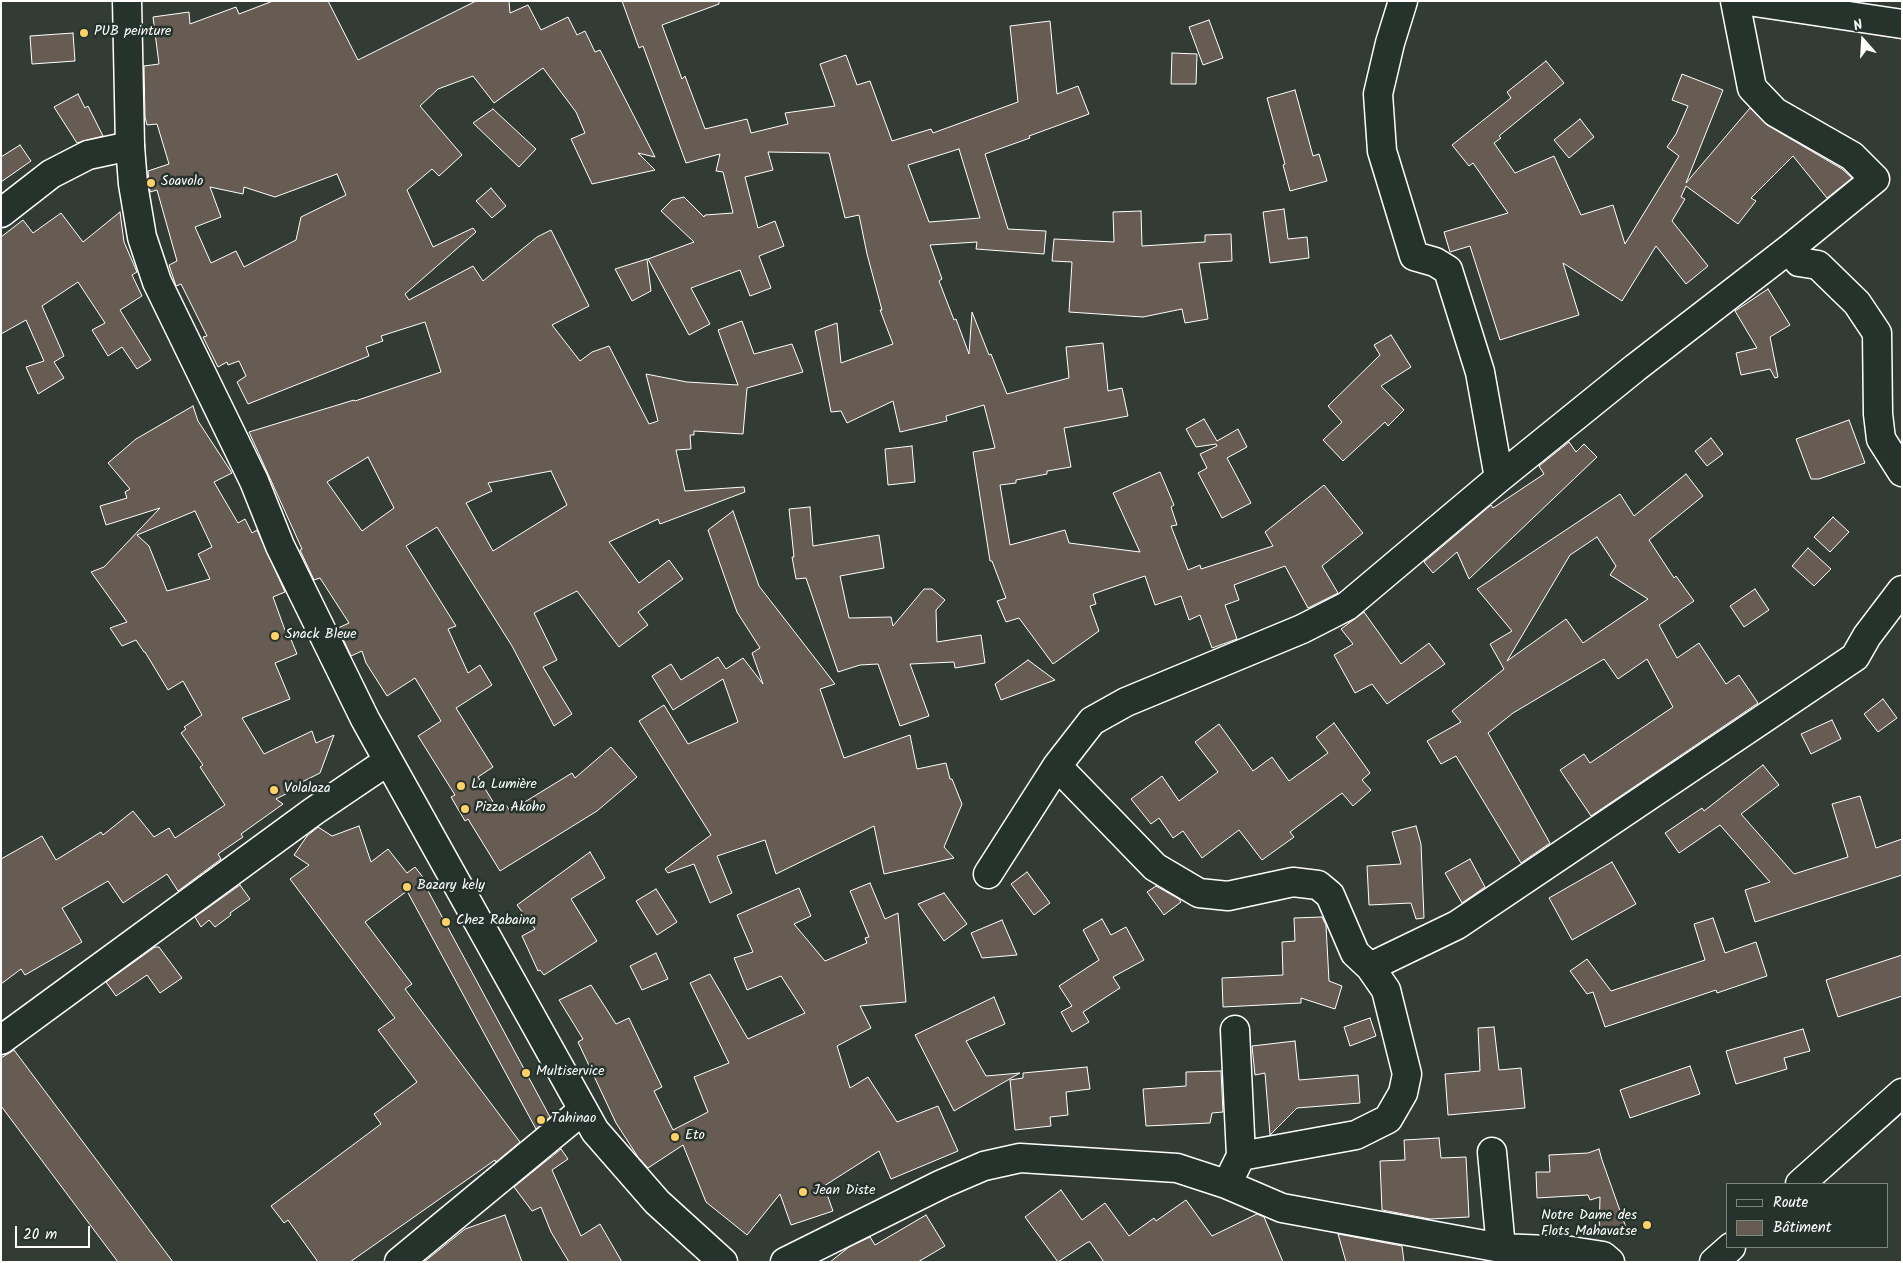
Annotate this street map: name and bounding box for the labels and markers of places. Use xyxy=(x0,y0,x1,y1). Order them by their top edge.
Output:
place label: PUB peinture xyxy=(94,25,171,41)
marker: PUB peinture xyxy=(78,27,90,39)
place label: Soavolo xyxy=(161,175,203,191)
marker: Soavolo xyxy=(145,177,157,189)
place label: Snack Bleue xyxy=(285,628,357,644)
marker: Snack Bleue xyxy=(269,630,281,642)
place label: La Lumière xyxy=(471,778,537,794)
marker: La Lumière xyxy=(455,780,467,792)
place label: Volalaza xyxy=(284,782,331,798)
marker: Volalaza xyxy=(268,784,280,796)
place label: Pizza Akoho xyxy=(475,801,546,817)
marker: Pizza Akoho xyxy=(459,803,471,815)
place label: Bazary kely xyxy=(417,879,485,895)
marker: Bazary kely xyxy=(401,881,413,893)
place label: Chez Rabaina xyxy=(456,914,536,930)
marker: Chez Rabaina xyxy=(440,916,452,928)
place label: Multiservice xyxy=(536,1065,605,1081)
marker: Multiservice xyxy=(520,1067,532,1079)
place label: Tahinao xyxy=(551,1112,596,1128)
marker: Tahinao xyxy=(535,1114,547,1126)
place label: Eto xyxy=(685,1129,705,1145)
marker: Eto xyxy=(669,1131,681,1143)
place label: Jean Diste xyxy=(813,1184,876,1200)
marker: Jean Diste xyxy=(797,1186,809,1198)
place label: Notre Dame des Flots Mahavatse xyxy=(1541,1209,1637,1242)
marker: Notre Dame des Flots Mahavatse xyxy=(1641,1219,1653,1231)

